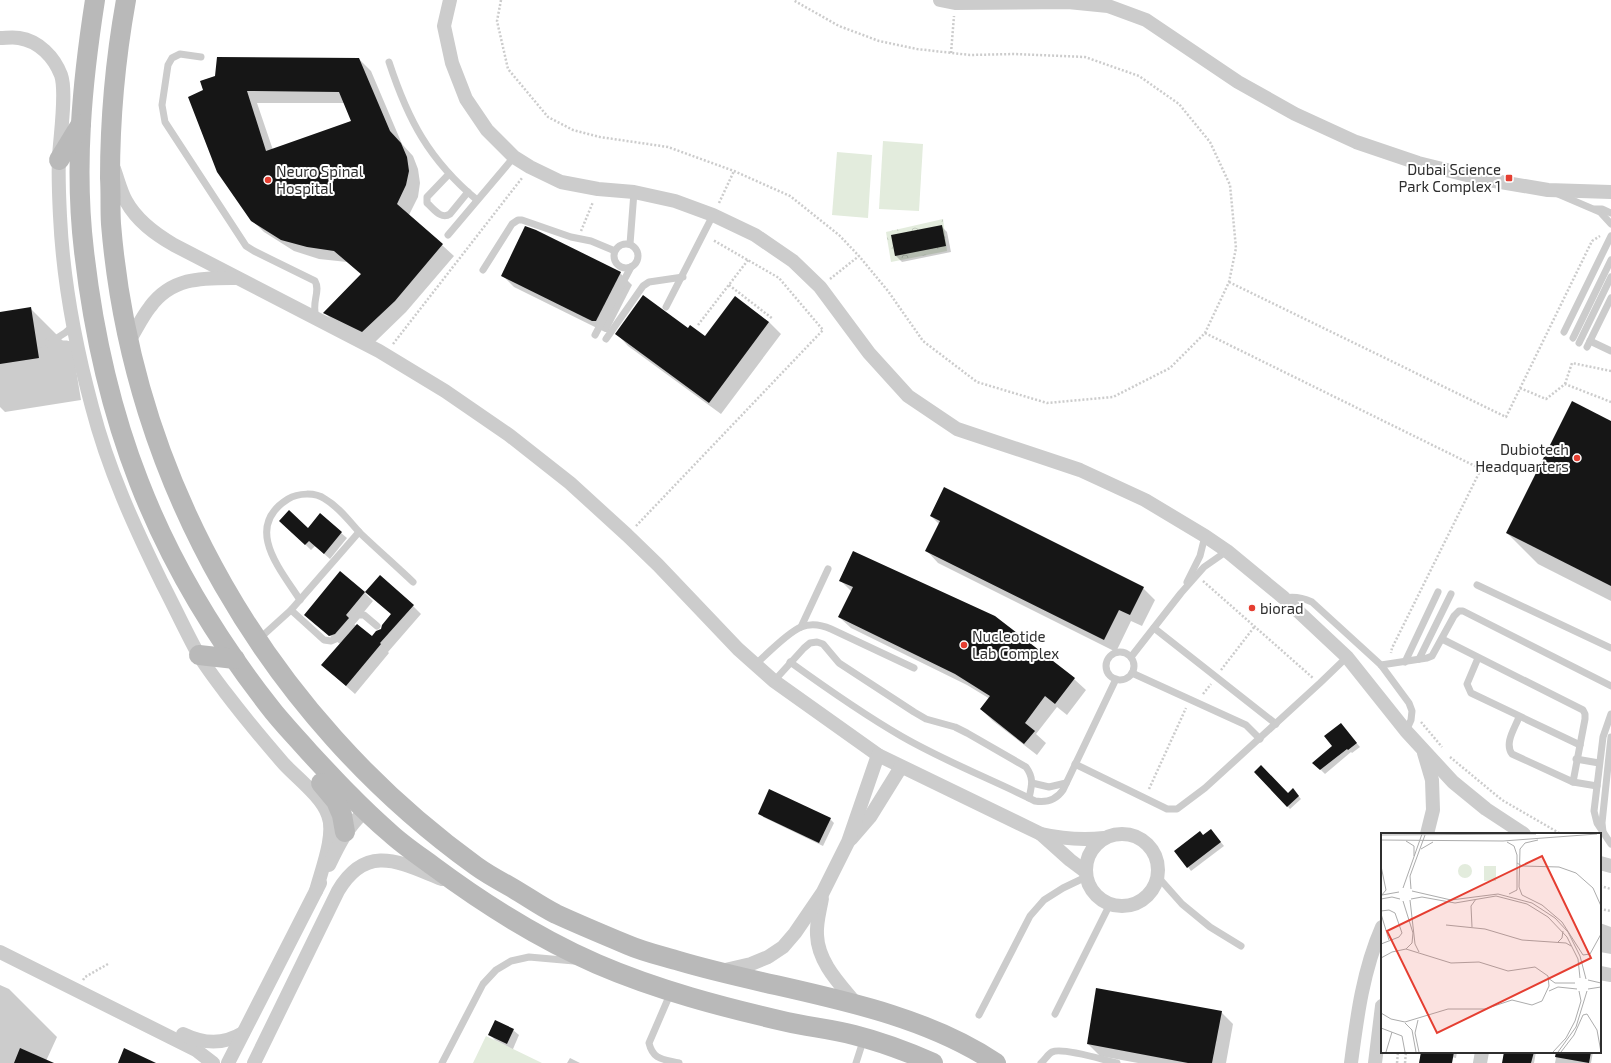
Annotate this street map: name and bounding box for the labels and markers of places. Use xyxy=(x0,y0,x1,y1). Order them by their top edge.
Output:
place label: Dubai Science Park Complex 1 xyxy=(1398,160,1501,195)
place label: Neuro Spinal Hospital xyxy=(276,162,364,197)
marker: Dubai Science Park Complex 1 xyxy=(1504,173,1514,183)
marker: Neuro Spinal Hospital xyxy=(263,175,273,185)
place label: Dubiotech Headquarters xyxy=(1475,440,1569,475)
marker: Dubiotech Headquarters xyxy=(1572,453,1582,463)
place label: biorad xyxy=(1260,599,1304,617)
marker: biorad xyxy=(1247,603,1257,613)
place label: Nucleotide Lab Complex xyxy=(972,627,1059,662)
marker: Nucleotide Lab Complex xyxy=(959,640,969,650)

